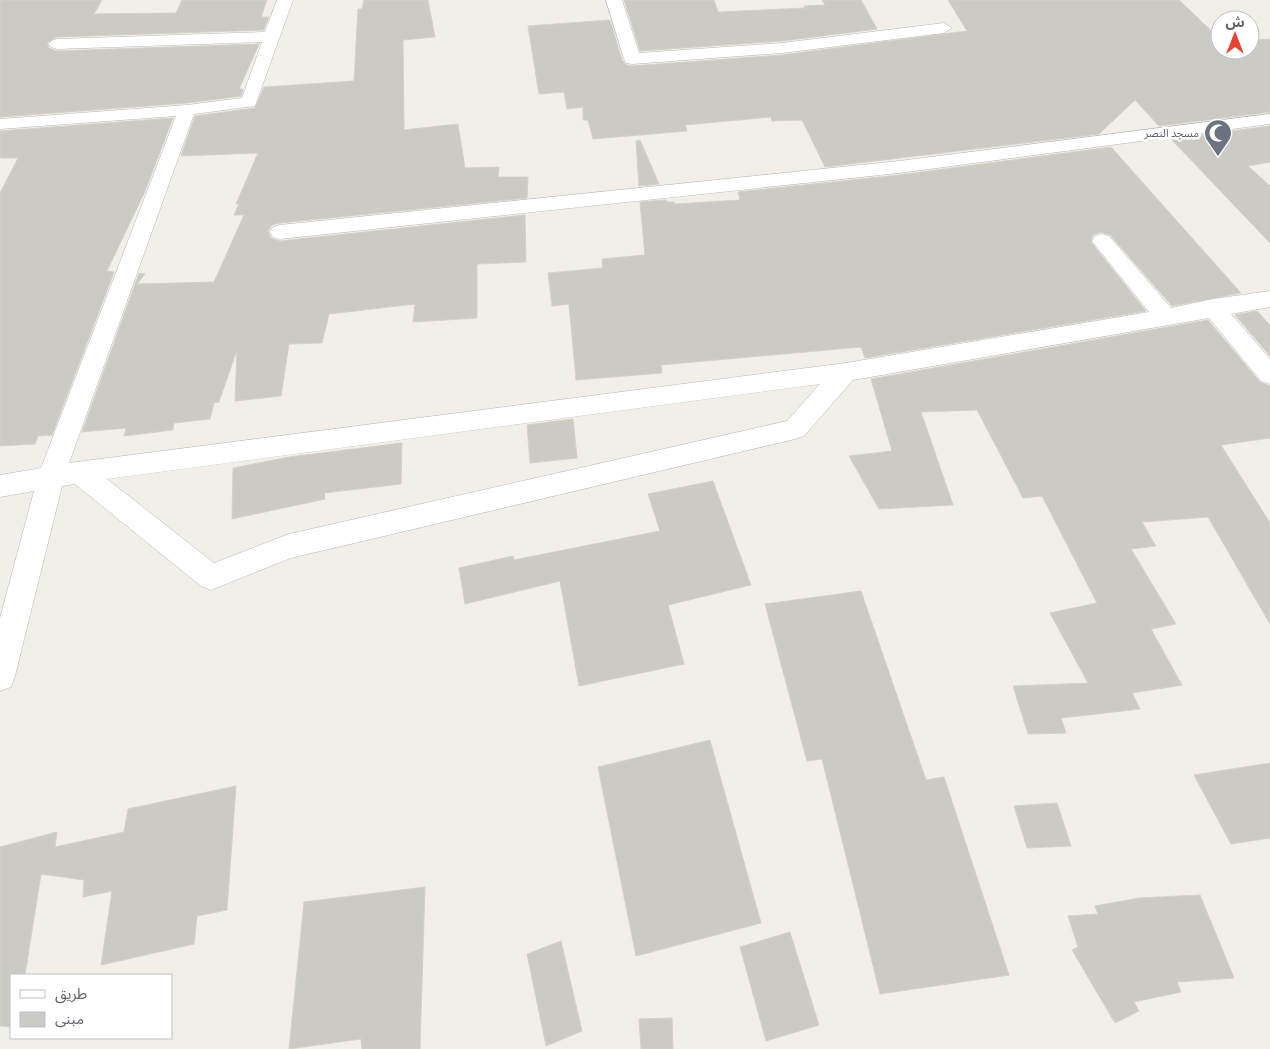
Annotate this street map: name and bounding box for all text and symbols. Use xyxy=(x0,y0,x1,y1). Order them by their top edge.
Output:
north arrow xyxy=(1210,10,1260,60)
text: ش xyxy=(1225,13,1245,31)
mosque icon: مسجد النصر xyxy=(1203,118,1233,157)
place label: مسجد النصر xyxy=(1143,126,1199,140)
legend xyxy=(10,974,172,1039)
text: طريق xyxy=(55,983,87,1004)
text: مبنى xyxy=(55,1008,84,1029)

